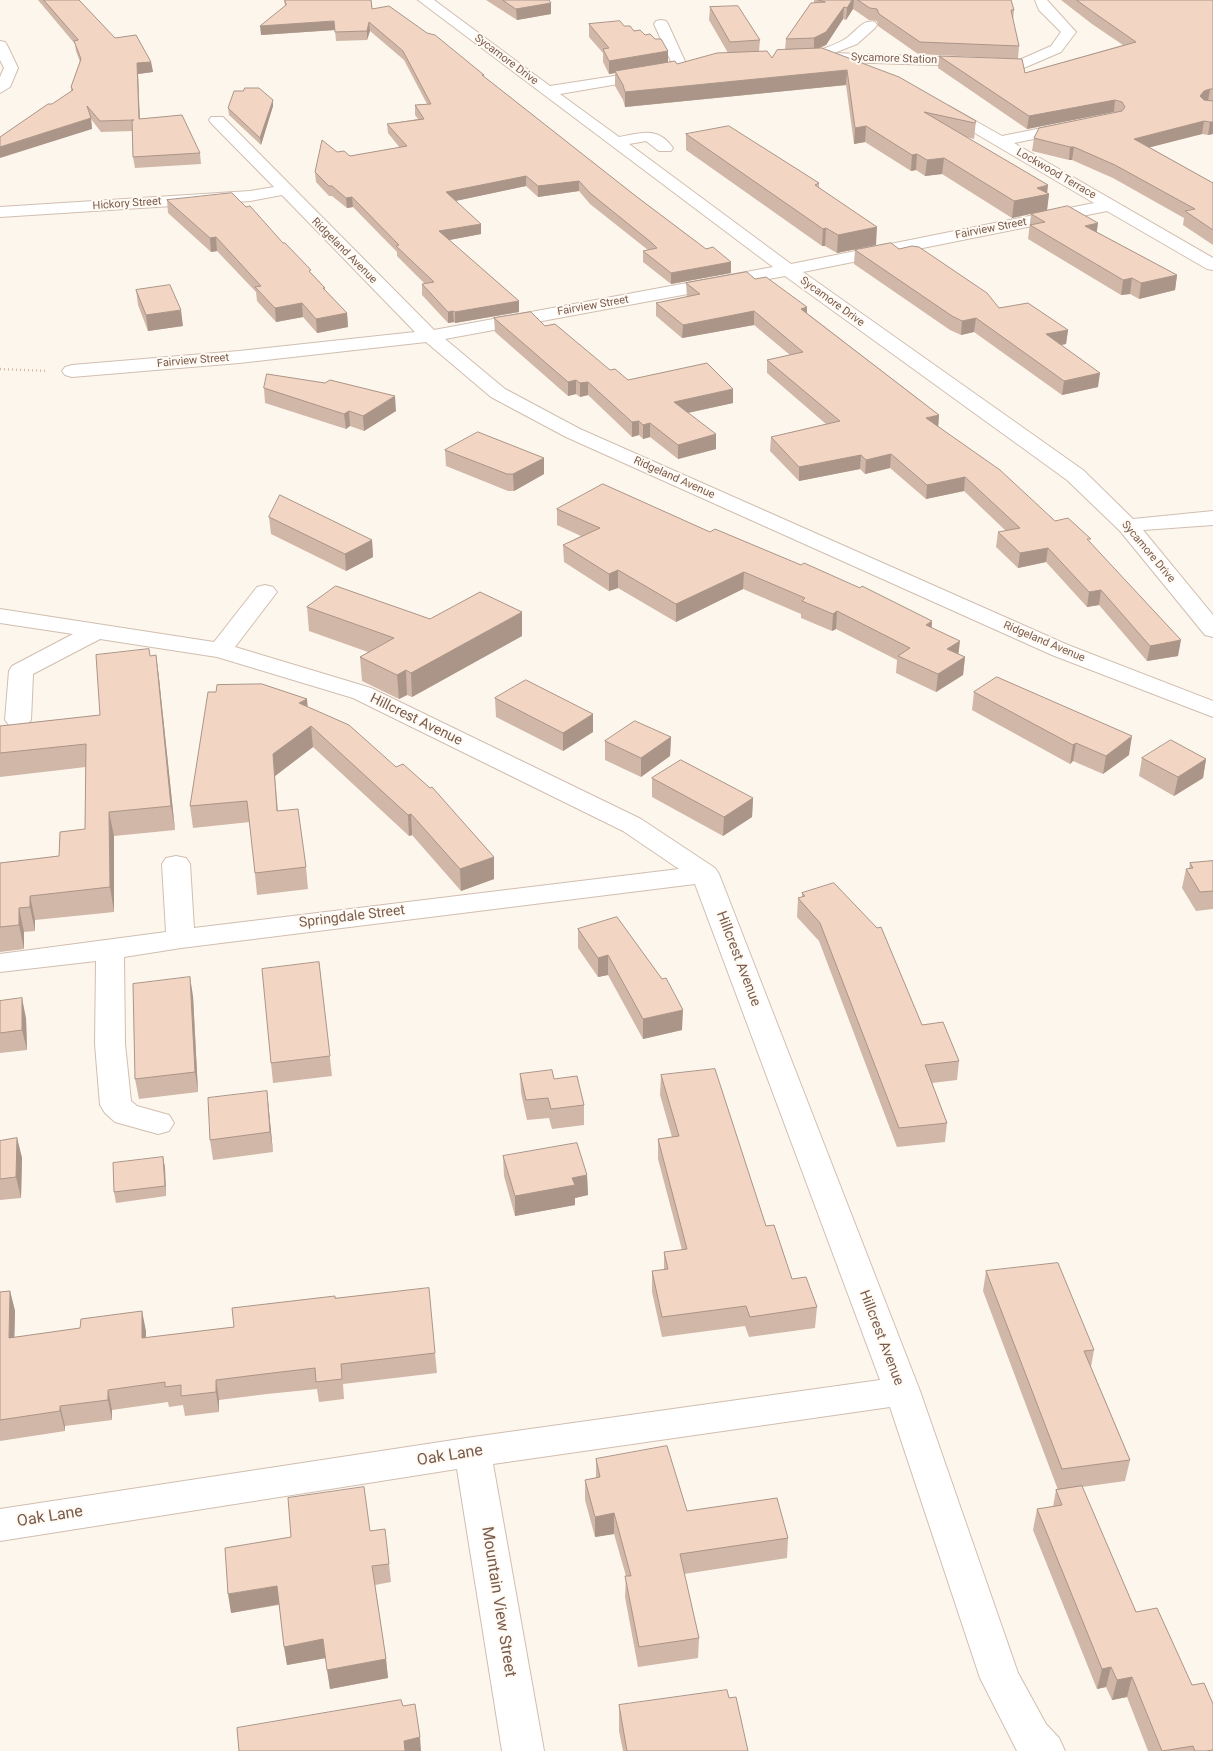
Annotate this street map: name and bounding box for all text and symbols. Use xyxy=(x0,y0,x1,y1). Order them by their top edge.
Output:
street label: Sycamore Drive xyxy=(472,32,540,88)
street label: Sycamore Station xyxy=(851,51,937,67)
street label: Lockwood Terrace xyxy=(1014,146,1098,202)
street label: Hickory Street xyxy=(92,195,162,213)
street label: Ridgeland Avenue xyxy=(308,215,380,287)
street label: Fairview Street xyxy=(954,216,1028,242)
street label: Sycamore Drive xyxy=(797,274,867,330)
street label: Fairview Street xyxy=(556,293,630,319)
street label: Fairview Street xyxy=(156,351,230,371)
street label: Ridgeland Avenue xyxy=(631,454,717,502)
street label: Sycamore Drive xyxy=(1118,519,1178,585)
street label: Ridgeland Avenue xyxy=(1001,619,1087,665)
street label: Hillcrest Avenue xyxy=(367,690,465,750)
street label: Springdale Street xyxy=(298,902,406,932)
street label: Hillcrest Avenue xyxy=(712,909,764,1009)
street label: Hillcrest Avenue xyxy=(855,1288,907,1388)
street label: Oak Lane xyxy=(416,1441,484,1471)
street label: Oak Lane xyxy=(16,1502,84,1532)
street label: Mountain View Street xyxy=(477,1525,519,1679)

